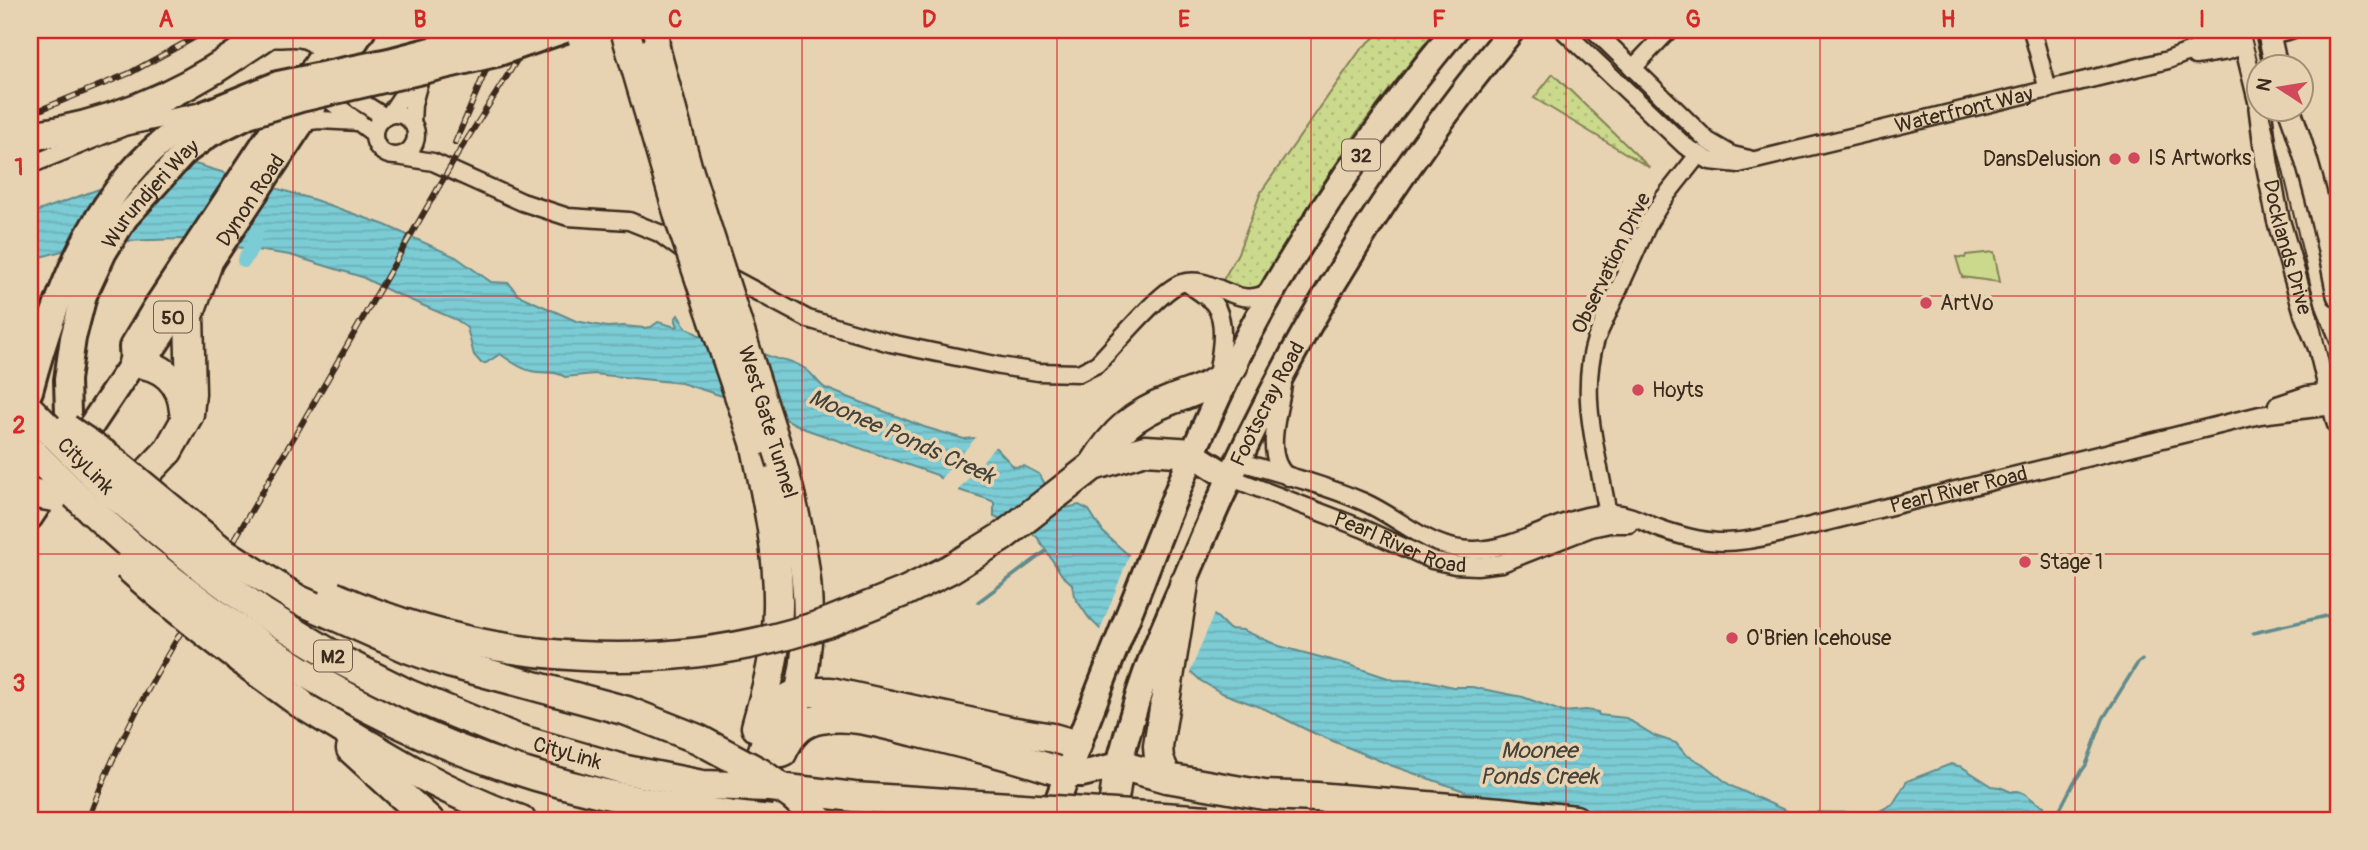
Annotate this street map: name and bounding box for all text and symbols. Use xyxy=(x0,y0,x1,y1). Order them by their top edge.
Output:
text: A xyxy=(159,5,174,34)
text: B xyxy=(413,5,427,34)
text: C xyxy=(668,5,682,34)
text: D xyxy=(922,5,936,34)
text: E xyxy=(1178,5,1190,34)
text: F xyxy=(1432,5,1446,34)
text: G xyxy=(1685,5,1701,34)
text: H xyxy=(1941,5,1955,34)
text: I xyxy=(2199,5,2205,34)
north arrow xyxy=(2246,52,2316,122)
text: N xyxy=(2251,76,2277,93)
street label: Waterfront Way xyxy=(1892,80,2036,140)
street label: Wurundjeri Way xyxy=(96,133,204,254)
road number: 32 xyxy=(1342,140,1380,170)
place label: IS Artworks xyxy=(2148,145,2252,172)
place label: DansDelusion xyxy=(1983,146,2101,173)
street label: Dynon Road xyxy=(211,149,291,252)
marker: IS Artworks xyxy=(2126,150,2142,166)
marker: DansDelusion xyxy=(2107,151,2123,167)
text: 1 xyxy=(15,153,24,182)
street label: Docklands Drive xyxy=(2257,177,2318,319)
street label: Observation Drive xyxy=(1566,188,1658,338)
place label: ArtVo xyxy=(1940,290,1993,317)
marker: ArtVo xyxy=(1918,295,1934,311)
road number: 50 xyxy=(154,302,192,332)
street label: Footscray Road xyxy=(1224,337,1311,471)
street label: West Gate Tunnel xyxy=(732,343,804,502)
place label: Hoyts xyxy=(1652,377,1704,404)
water label: Moonee Ponds Creek xyxy=(804,382,1001,491)
marker: Hoyts xyxy=(1630,382,1646,398)
text: 2 xyxy=(13,411,26,440)
street label: CityLink xyxy=(51,432,120,501)
street label: Pearl River Road xyxy=(1887,460,2030,520)
street label: Pearl River Road xyxy=(1330,506,1467,580)
place label: Stage 1 xyxy=(2039,549,2103,576)
marker: Stage 1 xyxy=(2017,554,2033,570)
place label: O'Brien Icehouse xyxy=(1746,625,1892,652)
marker: O'Brien Icehouse xyxy=(1724,630,1740,646)
road number: M2 xyxy=(314,640,352,671)
text: 3 xyxy=(13,669,25,698)
street label: CityLink xyxy=(530,731,605,776)
water label: Moonee Ponds Creek xyxy=(1480,736,1601,791)

